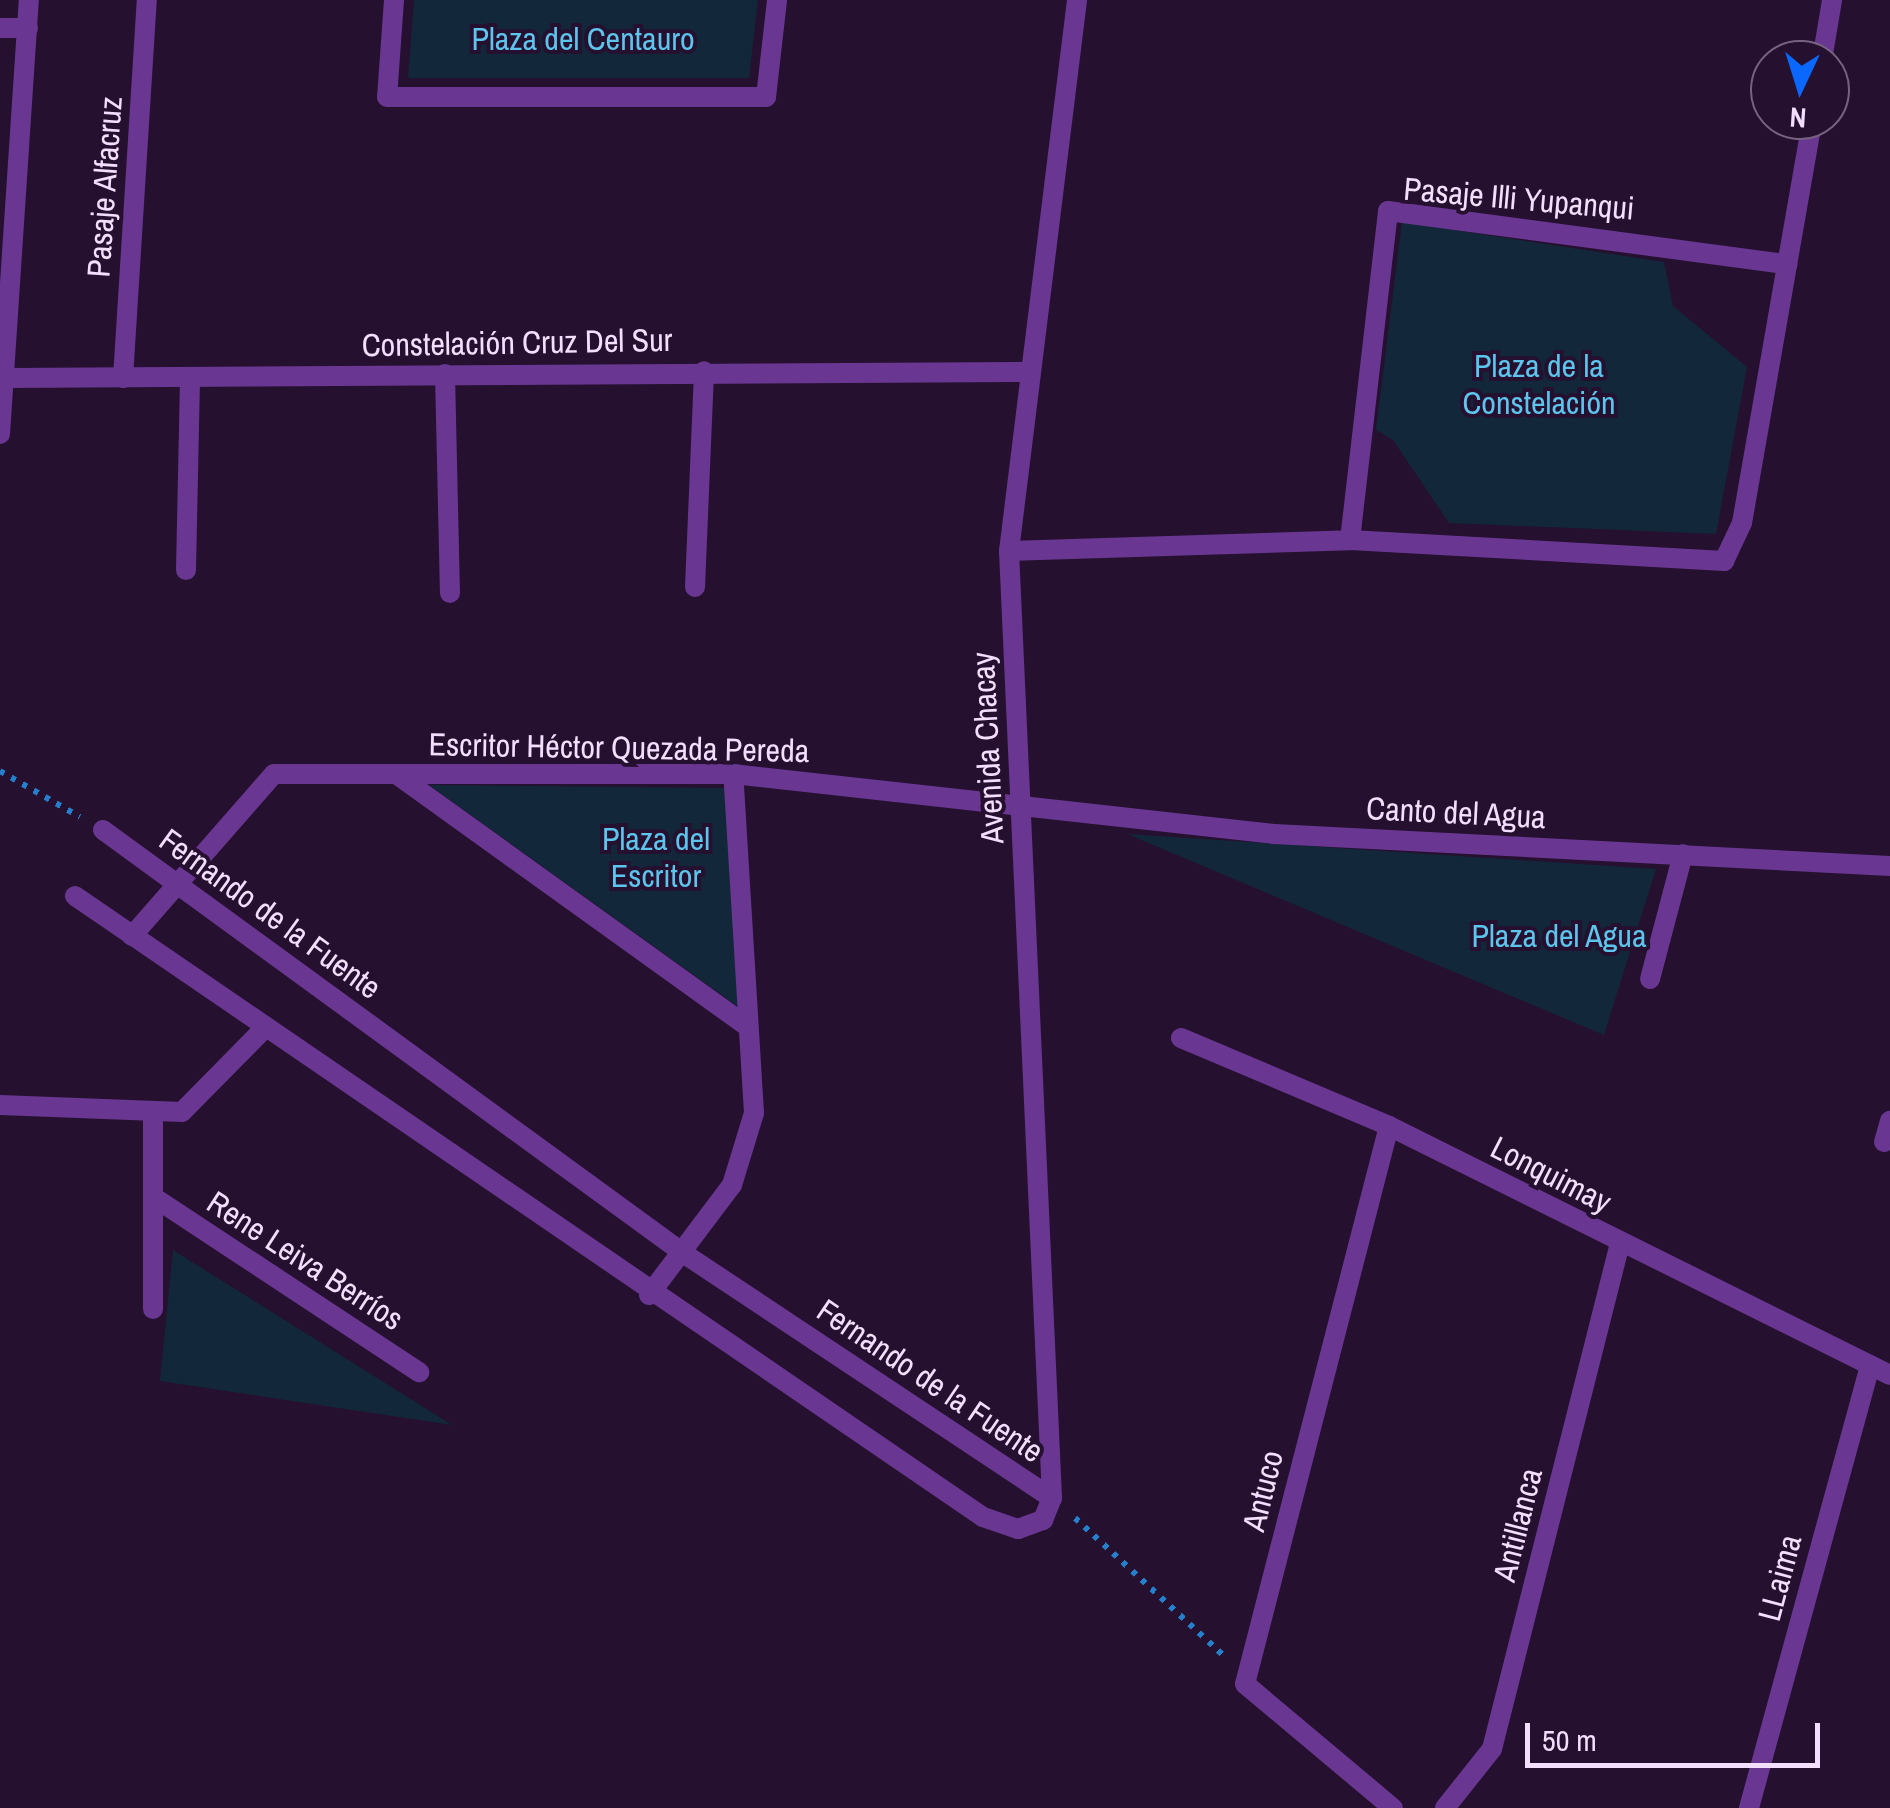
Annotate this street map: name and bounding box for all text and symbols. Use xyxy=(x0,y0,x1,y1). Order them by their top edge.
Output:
park label: Plaza del Centauro xyxy=(471,20,695,58)
north arrow xyxy=(1750,40,1850,140)
street label: Pasaje Alfacruz xyxy=(79,95,131,279)
text: N xyxy=(1788,98,1808,137)
street label: Pasaje Illi Yupanqui xyxy=(1402,170,1636,228)
street label: Constelación Cruz Del Sur xyxy=(361,321,673,365)
park label: Plaza de la Constelación xyxy=(1462,348,1616,423)
street label: Avenida Chacay xyxy=(964,651,1012,845)
street label: Escritor Héctor Quezada Pereda xyxy=(428,725,810,771)
street label: Canto del Agua xyxy=(1365,789,1547,837)
street label: Fernando de la Fuente xyxy=(152,821,388,1007)
park label: Plaza del Escritor xyxy=(602,821,710,896)
park label: Plaza del Agua xyxy=(1471,917,1647,955)
street label: Lonquimay xyxy=(1484,1128,1618,1222)
street label: Rene Leiva Berríos xyxy=(200,1183,410,1339)
street label: Fernando de la Fuente xyxy=(810,1291,1050,1471)
street label: Antuco xyxy=(1234,1447,1292,1535)
street label: Antillanca xyxy=(1485,1464,1551,1586)
street label: LLaima xyxy=(1750,1531,1810,1625)
scale bar xyxy=(1530,1703,1825,1765)
text: 50 m xyxy=(1542,1720,1597,1760)

